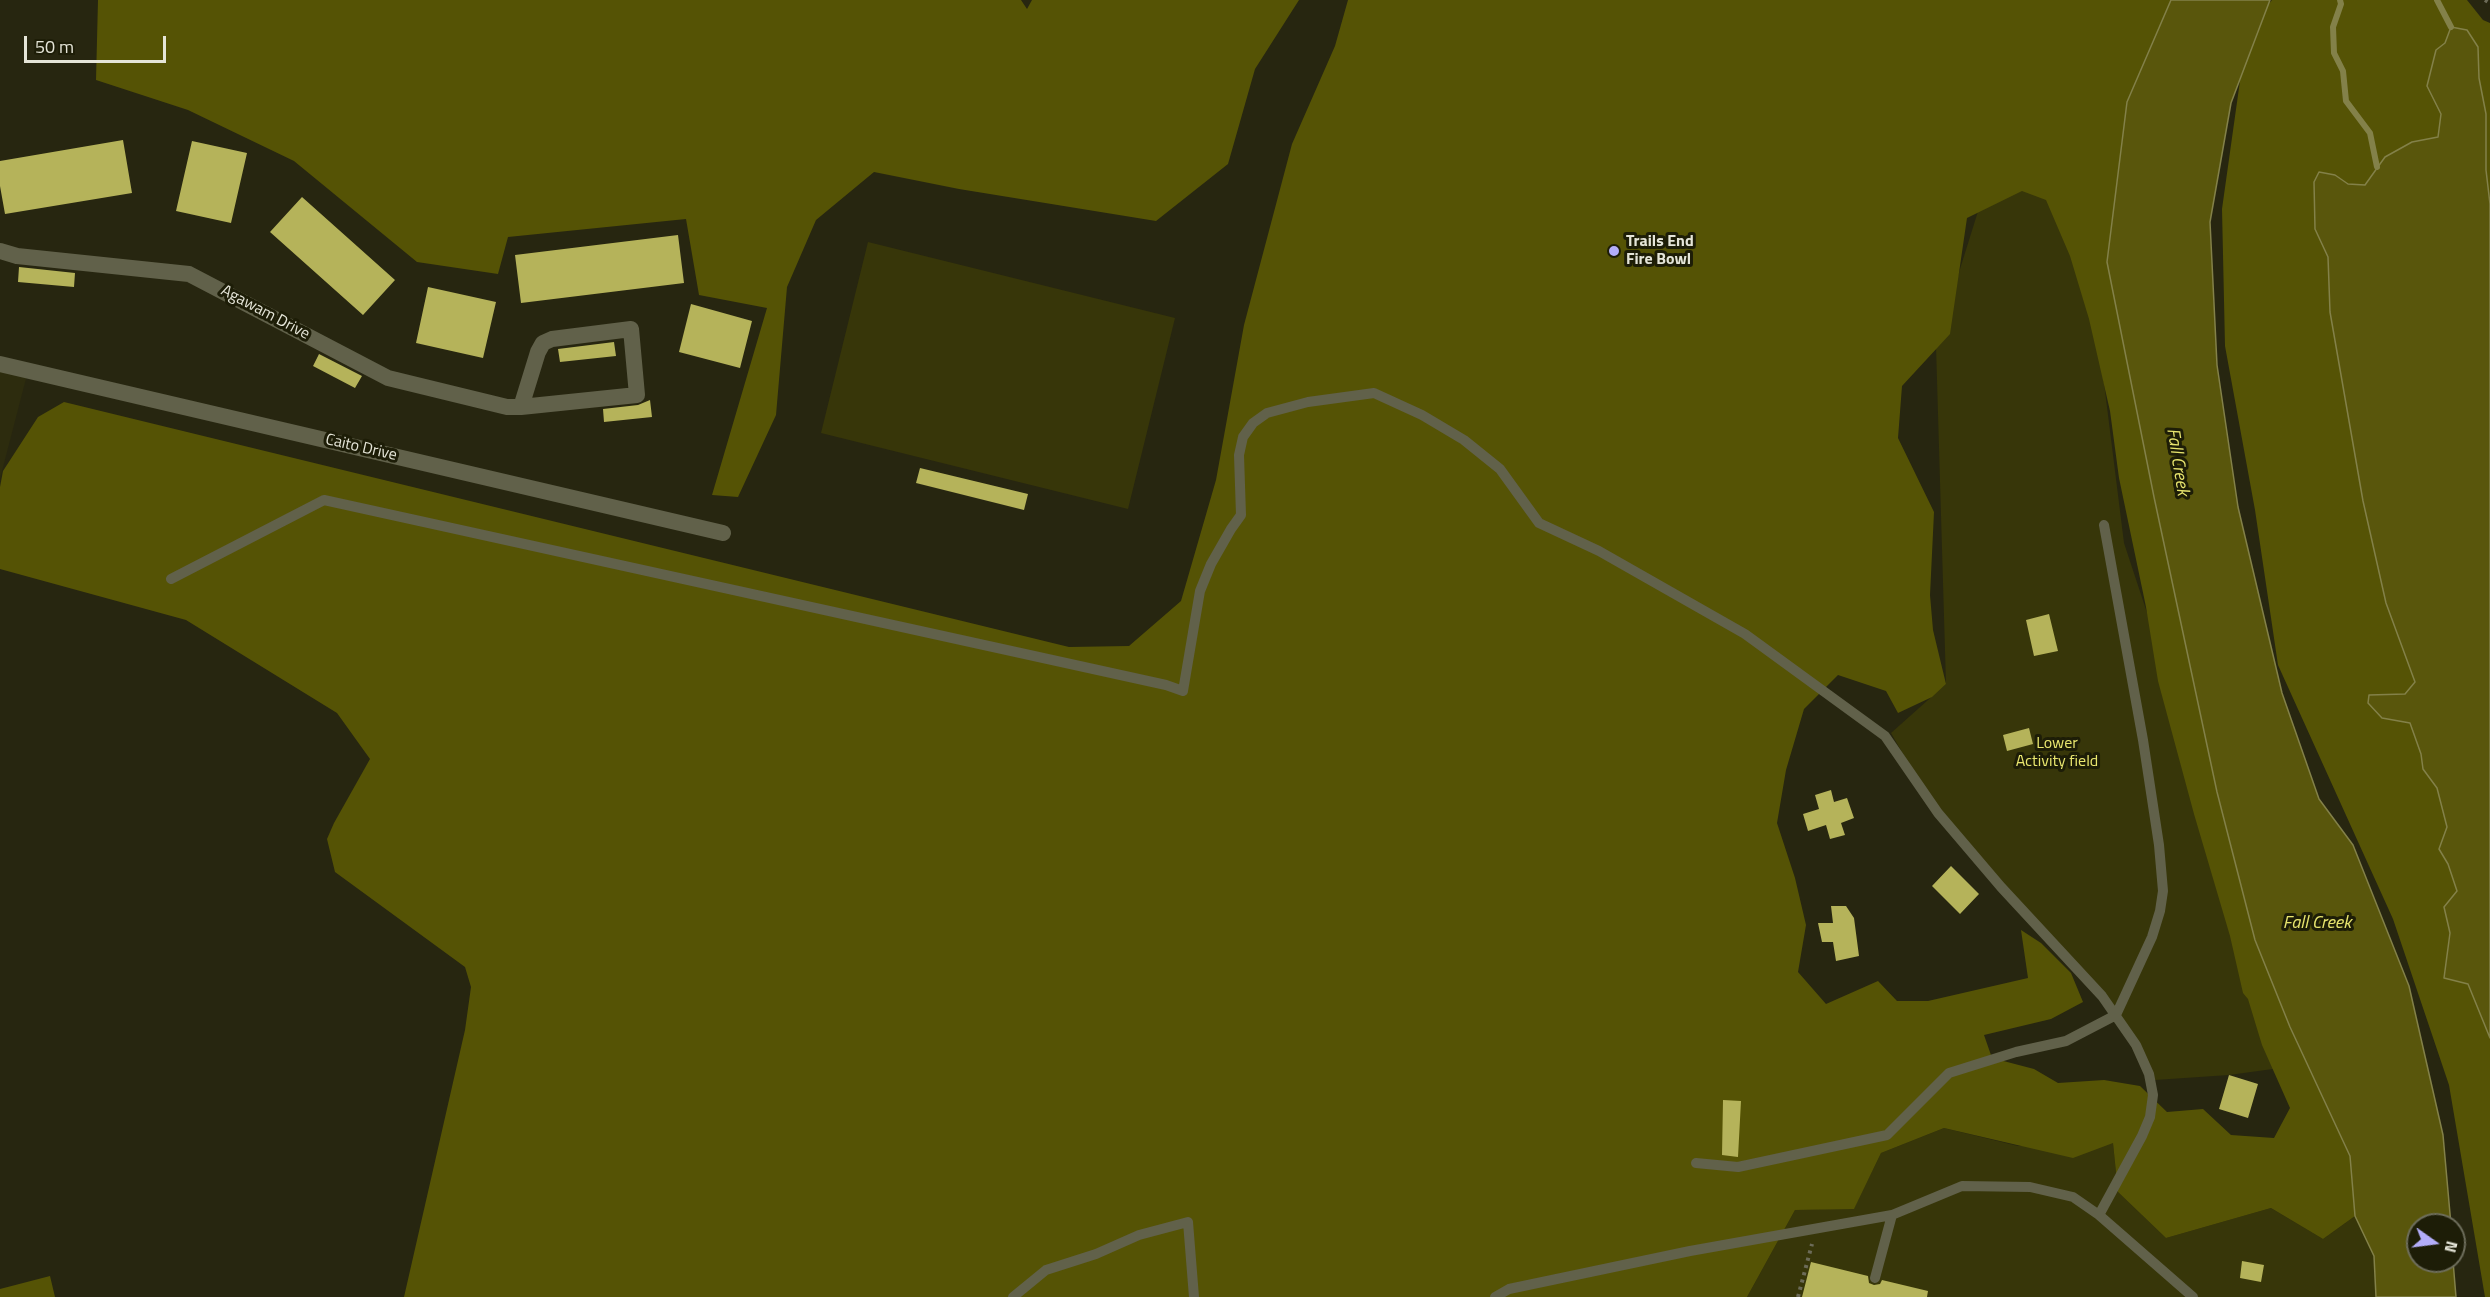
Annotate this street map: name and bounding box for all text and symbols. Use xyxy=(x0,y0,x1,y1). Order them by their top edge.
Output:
scale bar xyxy=(27,24,170,62)
text: 50 m xyxy=(35,33,74,60)
place label: Trails End Fire Bowl xyxy=(1626,232,1694,270)
marker: Trails End Fire Bowl xyxy=(1607,244,1621,258)
street label: Agawam Drive xyxy=(217,282,313,344)
water label: Fall Creek xyxy=(2161,427,2193,497)
street label: Caito Drive xyxy=(323,430,399,466)
park label: Lower Activity field xyxy=(2016,734,2098,772)
water label: Fall Creek xyxy=(2283,913,2351,935)
north arrow xyxy=(2406,1213,2466,1273)
text: N xyxy=(2439,1239,2465,1255)

